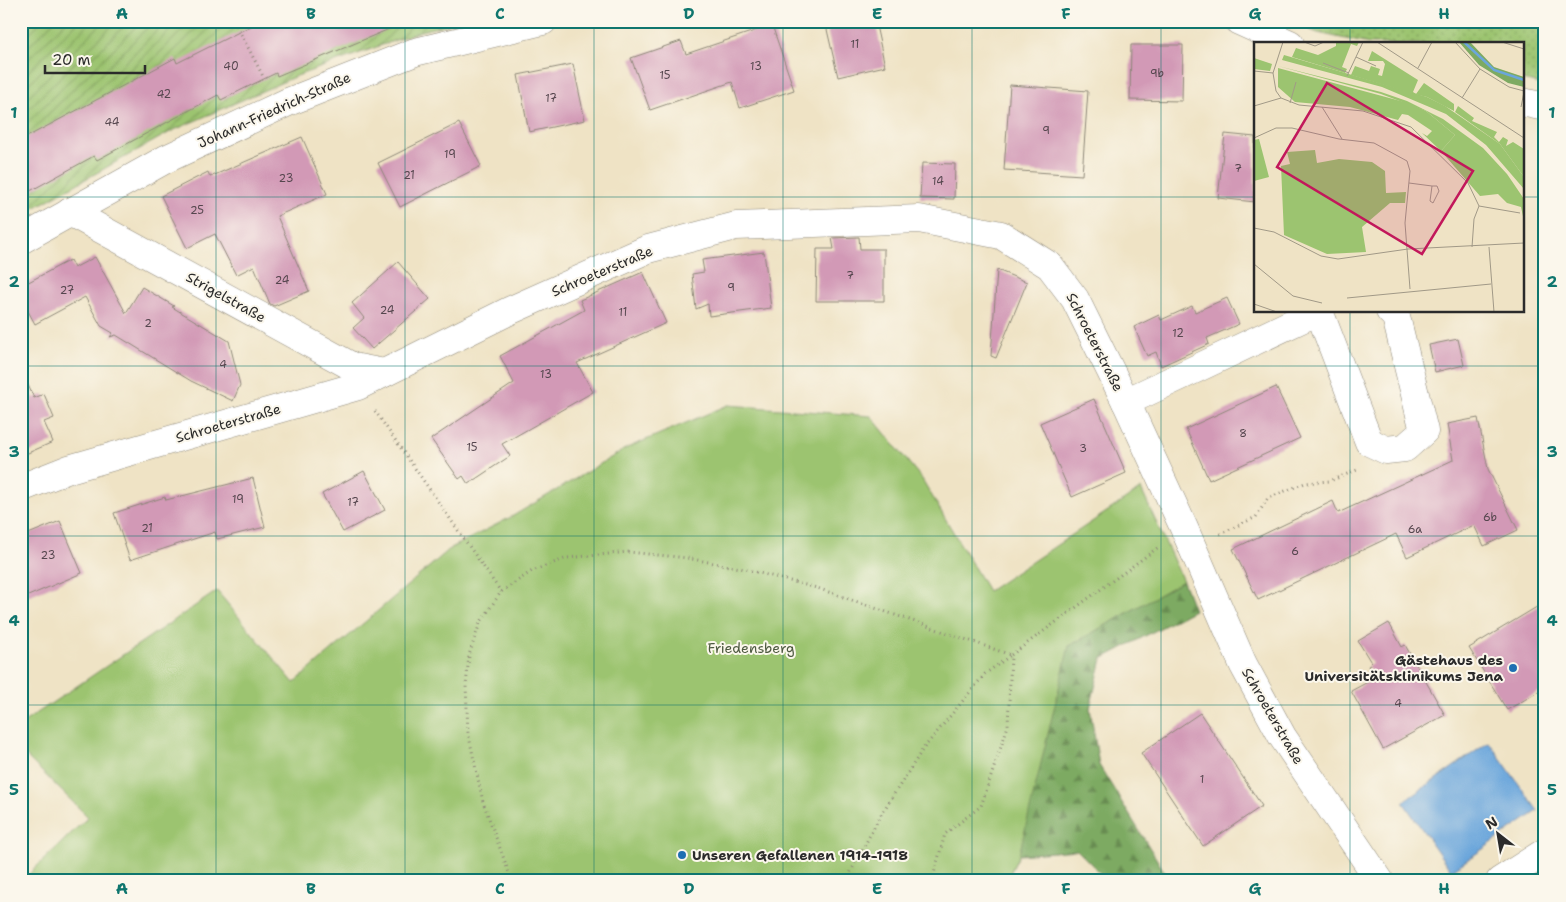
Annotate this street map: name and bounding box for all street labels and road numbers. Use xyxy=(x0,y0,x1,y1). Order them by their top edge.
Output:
street label: Johann-Friedrich-Straße xyxy=(195,68,353,152)
street label: Schroeterstraße xyxy=(549,242,655,300)
street label: Strigelstraße xyxy=(183,268,269,326)
street label: Schroeterstraße xyxy=(1062,290,1128,394)
street label: Schroeterstraße xyxy=(173,399,283,447)
street label: Schroeterstraße xyxy=(1238,665,1308,768)

